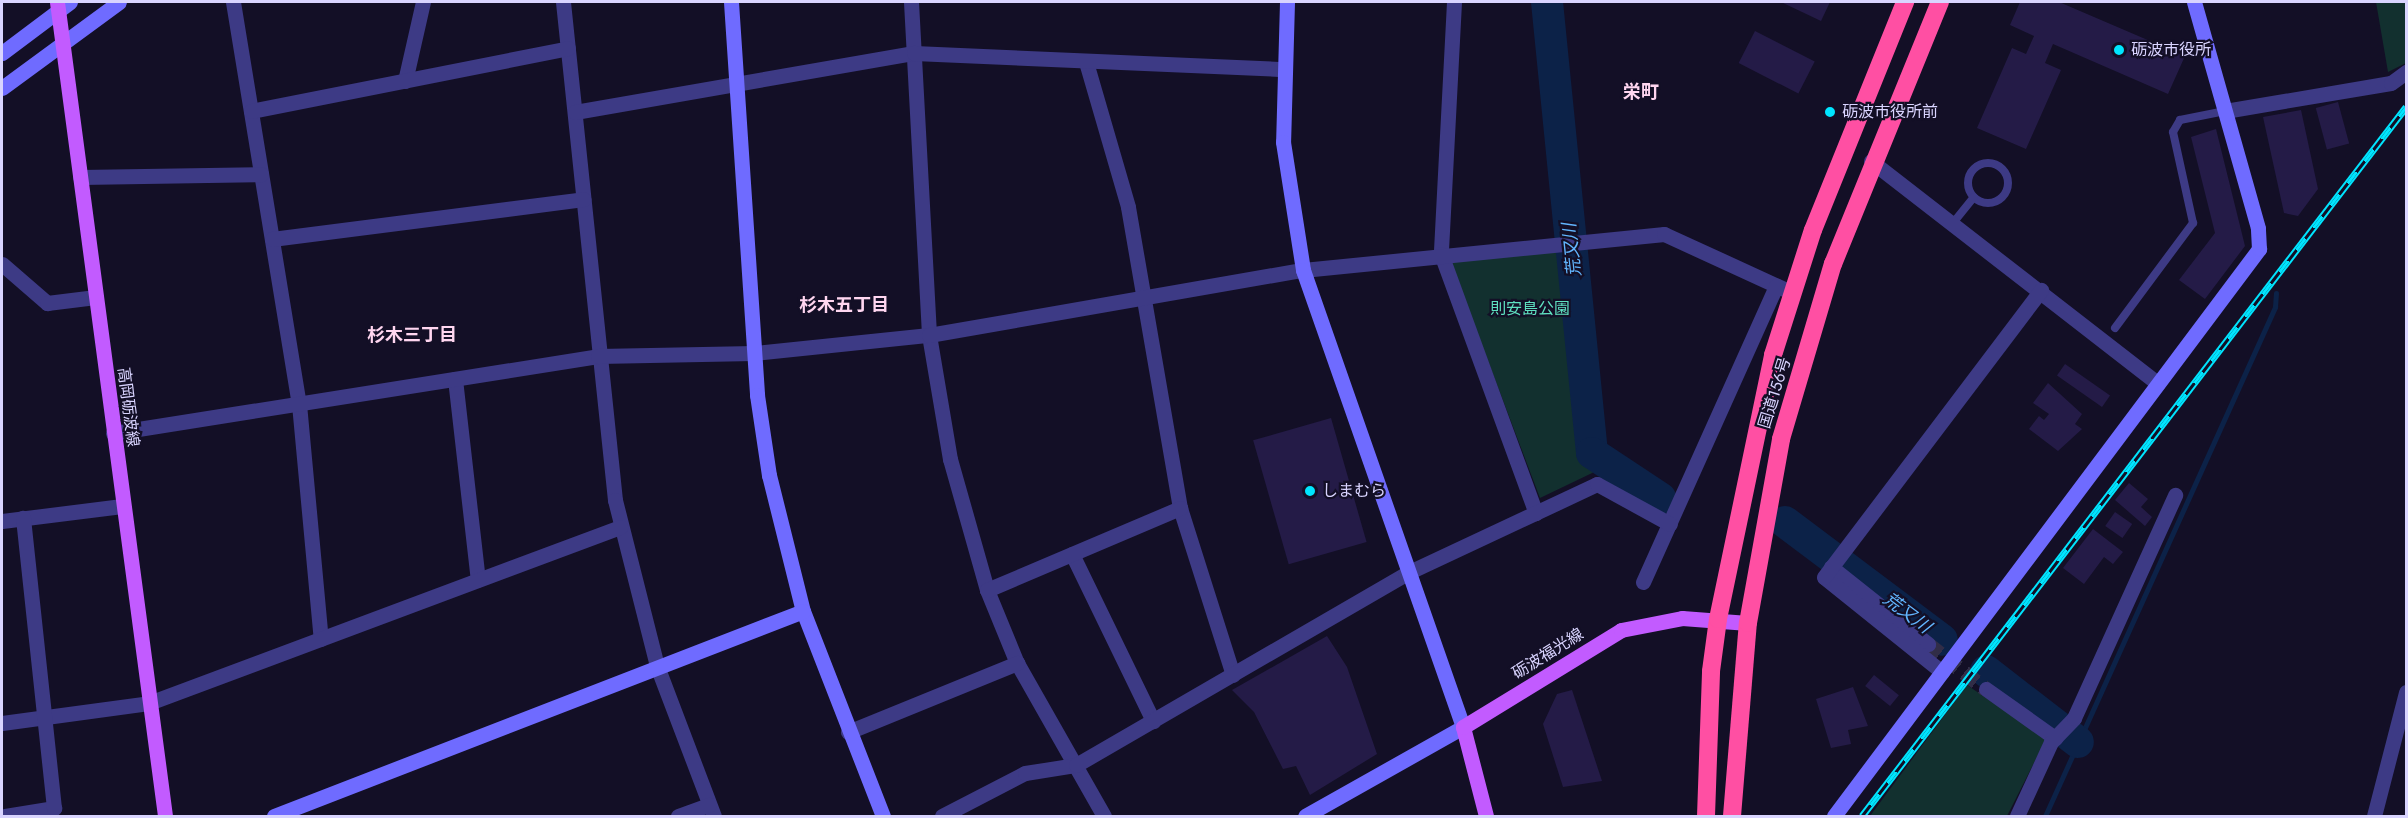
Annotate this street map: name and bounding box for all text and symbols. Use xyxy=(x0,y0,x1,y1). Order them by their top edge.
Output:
place label: 砺波市役所 xyxy=(2131,40,2211,60)
marker: 砺波市役所 xyxy=(2112,43,2126,57)
district label: 栄町 xyxy=(1623,81,1659,103)
place label: 砺波市役所前 xyxy=(1842,102,1938,122)
marker: 砺波市役所前 xyxy=(1823,105,1837,119)
water label: 荒又川 xyxy=(1558,222,1586,278)
district label: 杉木五丁目 xyxy=(799,294,889,316)
park label: 則安島公園 xyxy=(1490,299,1570,319)
district label: 杉木三丁目 xyxy=(367,324,457,346)
street label: 国道156号 xyxy=(1755,355,1795,431)
street label: 高岡砺波線 xyxy=(114,366,142,448)
place label: しまむら xyxy=(1322,481,1386,501)
marker: しまむら xyxy=(1303,484,1317,498)
water label: 荒又川 xyxy=(1879,588,1935,638)
street label: 砺波福光線 xyxy=(1509,625,1587,683)

